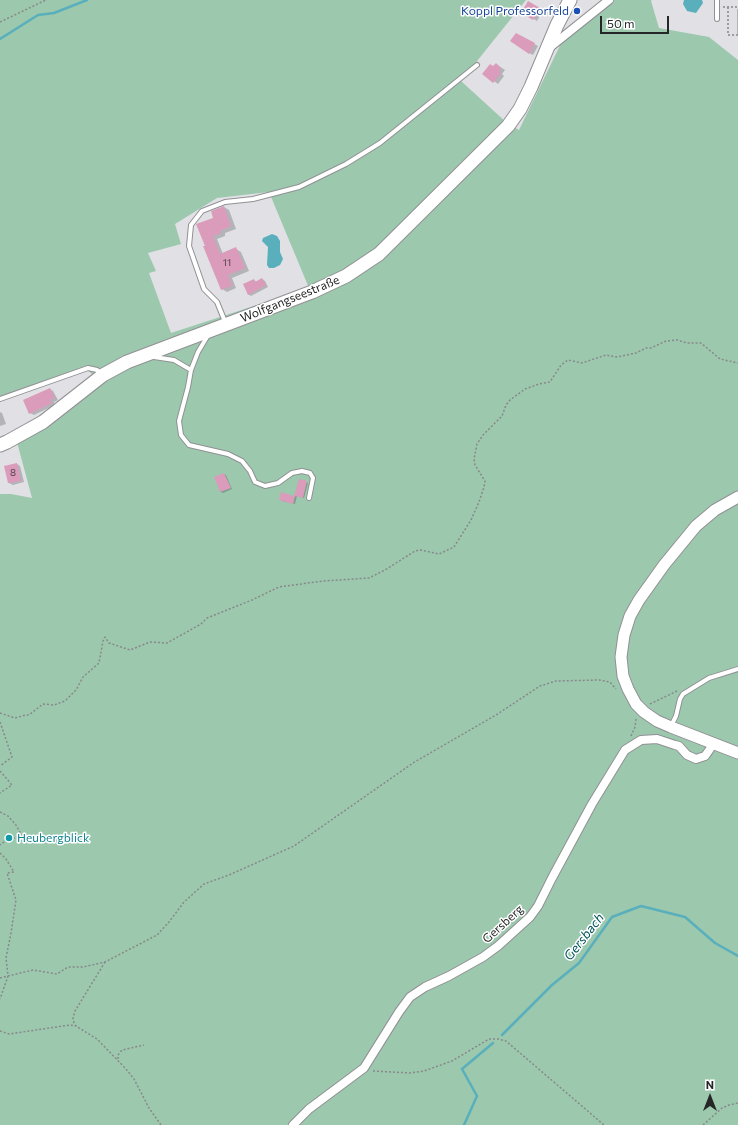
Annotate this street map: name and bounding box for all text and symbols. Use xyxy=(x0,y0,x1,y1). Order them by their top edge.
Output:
place label: Koppl Professorfeld xyxy=(461,4,569,18)
marker: Koppl Professorfeld xyxy=(572,6,582,16)
scale bar xyxy=(602,8,671,34)
text: 50 m xyxy=(607,16,635,30)
house number: 11 xyxy=(223,257,231,269)
street label: Wolfgangseestraße xyxy=(238,273,342,325)
house number: 8 xyxy=(10,467,16,479)
place label: Heubergblick xyxy=(17,831,89,845)
marker: Heubergblick xyxy=(4,833,14,843)
street label: Gersberg xyxy=(480,902,526,946)
water label: Gersbach xyxy=(561,910,607,964)
north arrow xyxy=(690,1077,730,1117)
text: N xyxy=(706,1078,714,1091)

